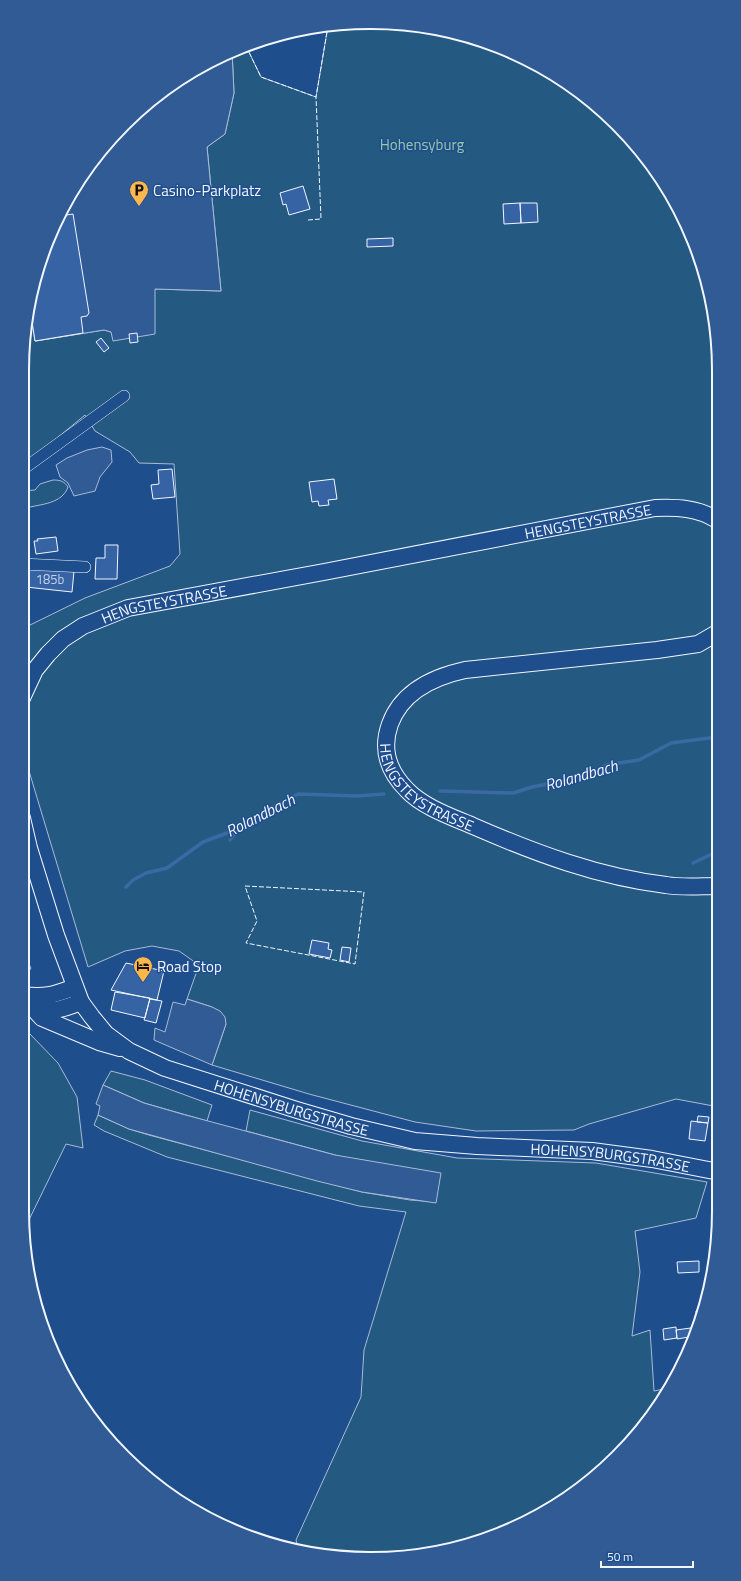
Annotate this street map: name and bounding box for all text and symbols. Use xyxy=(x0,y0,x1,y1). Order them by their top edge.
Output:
park label: Hohensyburg xyxy=(380,133,464,156)
parking icon: Casino-Parkplatz xyxy=(128,179,150,207)
place label: Casino-Parkplatz xyxy=(153,179,261,202)
street label: HENGSTEYSTRASSE xyxy=(523,497,653,544)
house number: 185b xyxy=(36,569,64,589)
street label: HENGSTEYSTRASSE xyxy=(97,579,229,629)
street label: HENGSTEYSTRASSE xyxy=(374,743,478,837)
water label: Rolandbach xyxy=(542,753,621,797)
water label: Rolandbach xyxy=(221,787,300,843)
hotel icon: Road Stop xyxy=(132,955,154,983)
place label: Road Stop xyxy=(157,955,222,978)
street label: HOHENSYBURGSTRASSE xyxy=(211,1073,371,1141)
street label: HOHENSYBURGSTRASSE xyxy=(530,1137,692,1178)
scale bar xyxy=(601,1543,693,1569)
text: 50 m xyxy=(607,1547,633,1566)

